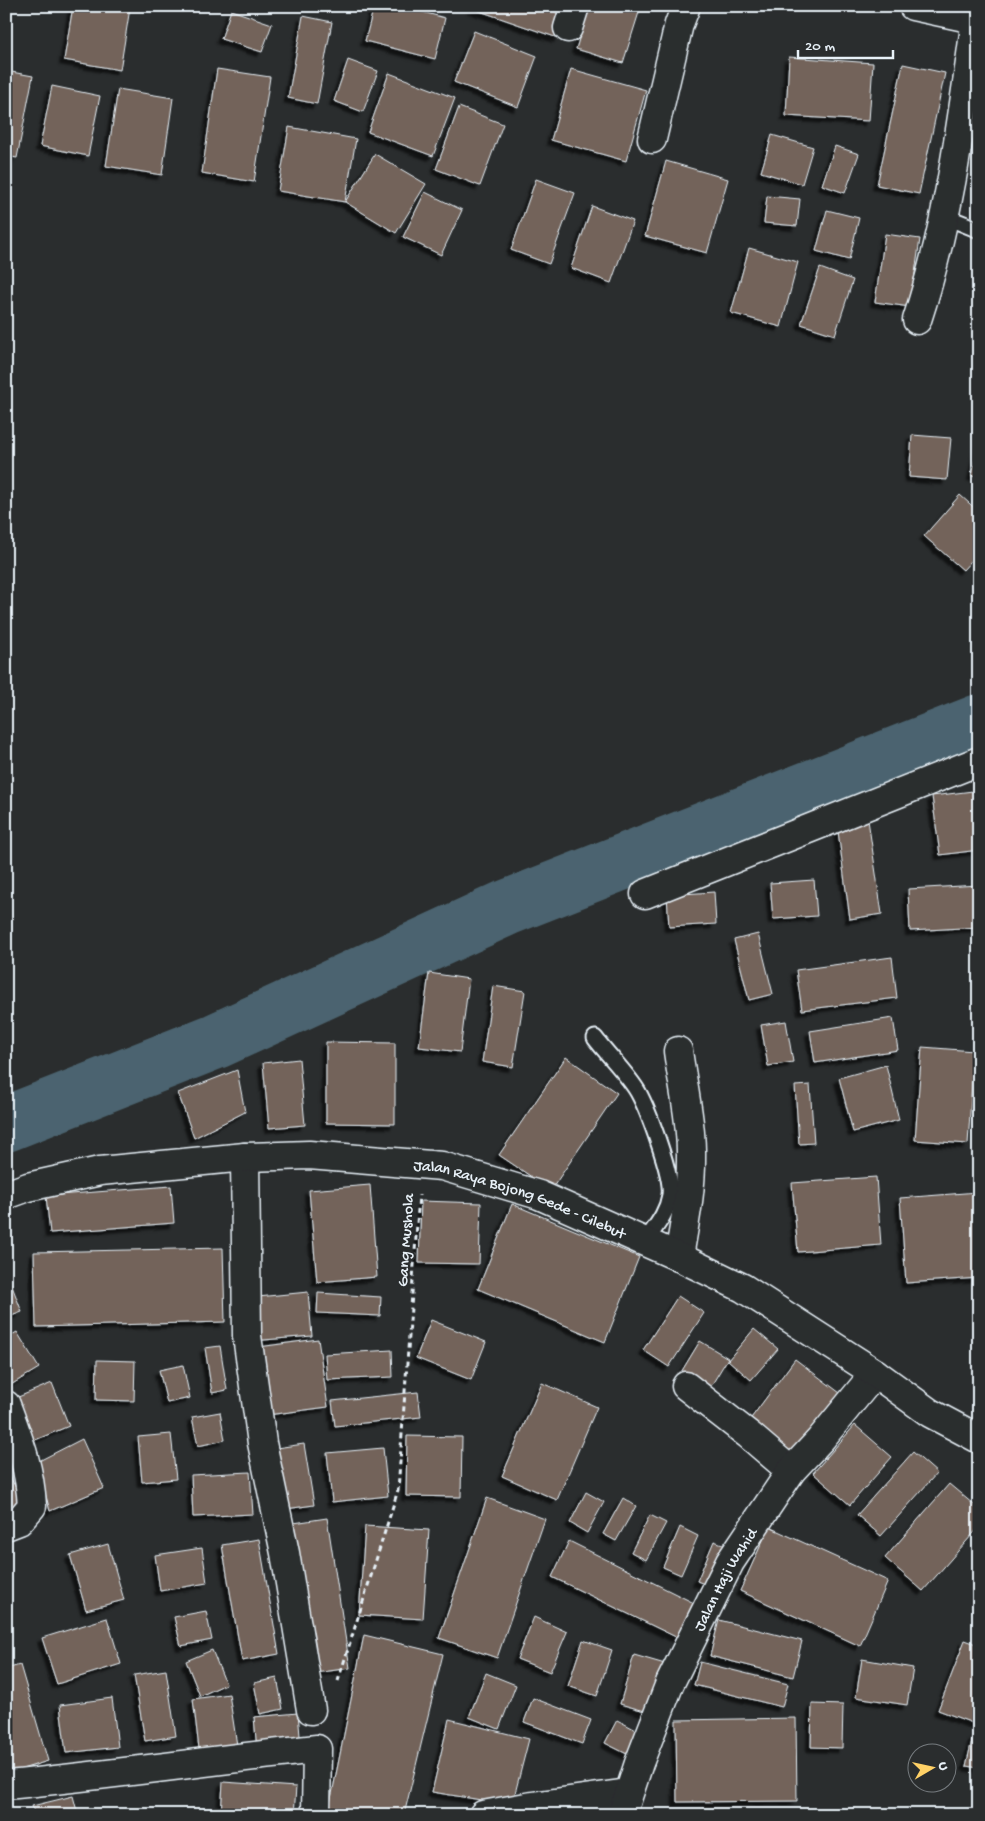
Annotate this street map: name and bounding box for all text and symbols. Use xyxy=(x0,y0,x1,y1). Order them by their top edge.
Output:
scale bar xyxy=(798,28,892,60)
text: 20 m xyxy=(805,38,835,56)
street label: Jalan Raya Bojong Gede - Cilebut xyxy=(413,1158,629,1246)
street label: Gang Mushola xyxy=(395,1192,420,1287)
street label: Jalan Haji Wahid xyxy=(691,1524,764,1635)
north arrow xyxy=(908,1744,958,1794)
text: U xyxy=(933,1761,951,1772)

